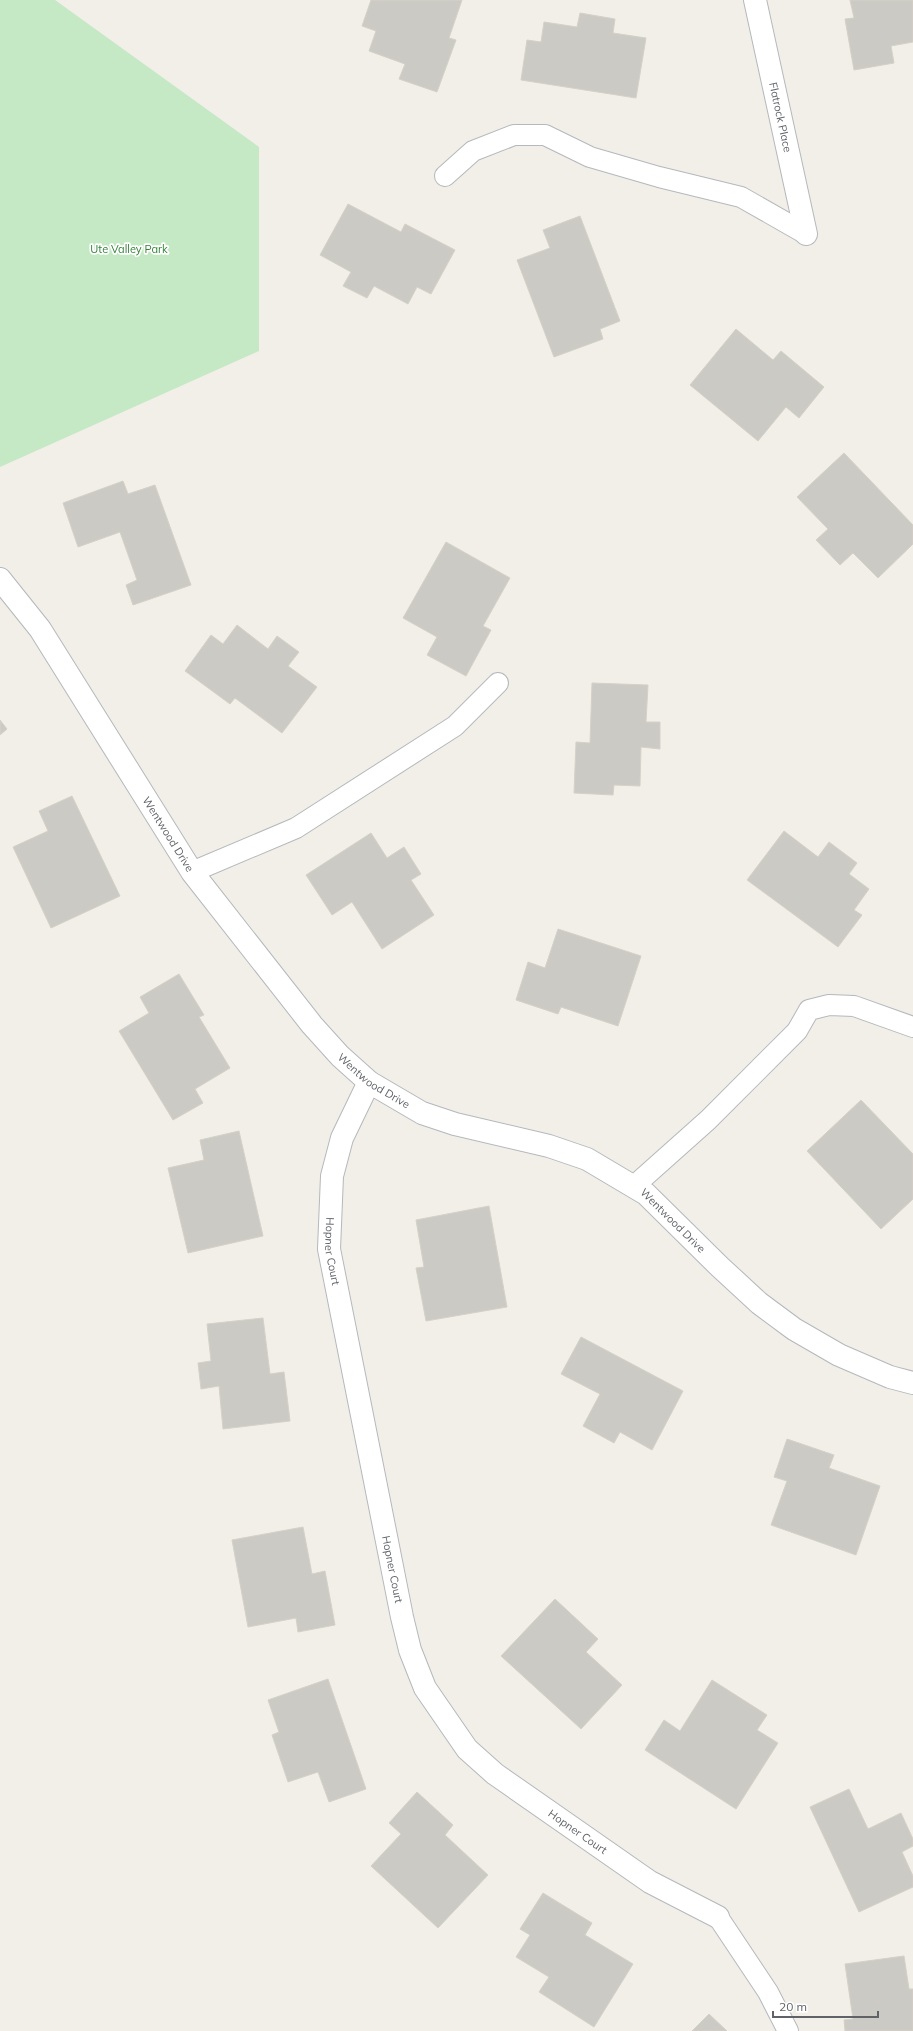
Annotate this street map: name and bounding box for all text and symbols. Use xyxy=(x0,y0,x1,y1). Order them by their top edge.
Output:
street label: Flatrock Place xyxy=(766,81,795,154)
park label: Ute Valley Park xyxy=(90,242,168,256)
street label: Wentwood Drive xyxy=(140,794,197,874)
street label: Wentwood Drive xyxy=(335,1050,412,1111)
street label: Wentwood Drive xyxy=(637,1185,708,1256)
street label: Hopner Court xyxy=(322,1217,343,1287)
street label: Hopner Court xyxy=(379,1534,406,1604)
street label: Hopner Court xyxy=(546,1806,610,1857)
scale bar xyxy=(773,1993,878,2019)
text: 20 m xyxy=(779,1999,807,2014)

